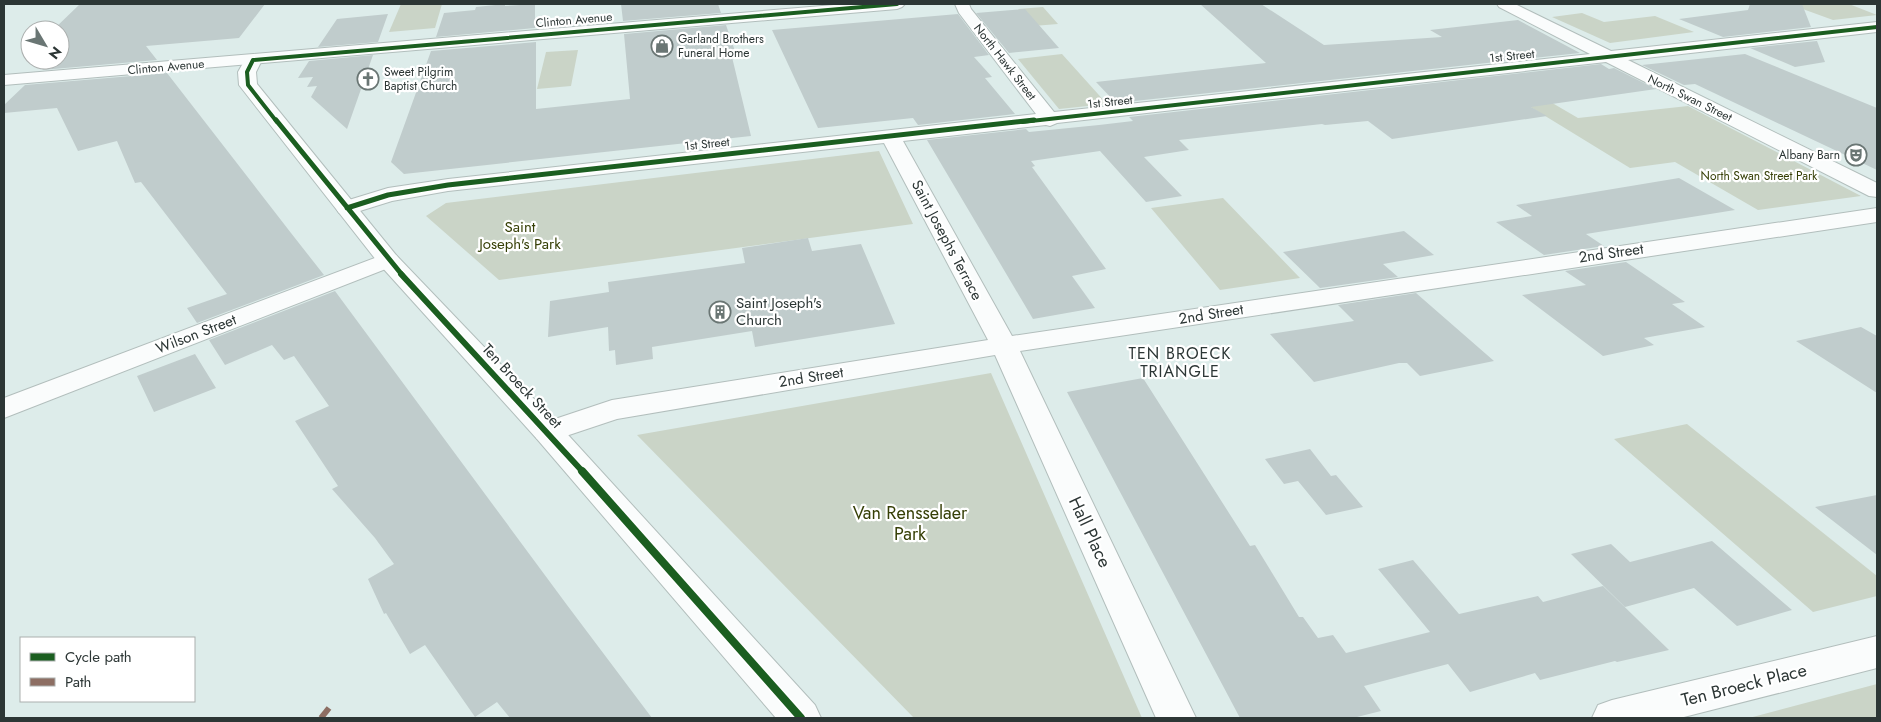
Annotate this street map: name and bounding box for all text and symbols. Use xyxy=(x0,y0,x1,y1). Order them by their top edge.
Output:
street label: Clinton Avenue xyxy=(535,8,613,32)
north arrow xyxy=(20,20,70,70)
street label: North Hawk Street xyxy=(969,20,1041,104)
place label: Garland Brothers Funeral Home xyxy=(678,30,764,62)
shop icon: Garland Brothers Funeral Home xyxy=(650,34,674,58)
text: N xyxy=(44,42,67,64)
street label: 1st Street xyxy=(1489,45,1536,67)
street label: Clinton Avenue xyxy=(127,55,205,79)
place label: Sweet Pilgrim Baptist Church xyxy=(384,63,457,95)
church icon: Sweet Pilgrim Baptist Church xyxy=(356,67,380,91)
street label: North Swan Street xyxy=(1645,70,1735,126)
street label: 1st Street xyxy=(1087,91,1134,113)
street label: 1st Street xyxy=(684,133,731,155)
theatre icon: Albany Barn xyxy=(1844,143,1868,167)
place label: Albany Barn xyxy=(1779,146,1840,164)
park label: North Swan Street Park xyxy=(1701,167,1818,185)
street label: Saint Josephs Terrace xyxy=(906,176,988,304)
park label: Saint Joseph's Park xyxy=(477,216,561,255)
street label: 2nd Street xyxy=(1577,238,1645,268)
place label: Saint Joseph's Church xyxy=(736,292,822,331)
street label: 2nd Street xyxy=(1177,298,1245,330)
building icon: Saint Joseph's Church xyxy=(708,300,732,324)
street label: Wilson Street xyxy=(153,308,240,359)
street label: Ten Broeck Street xyxy=(477,339,567,434)
district label: TEN BROECK TRIANGLE xyxy=(1129,342,1231,383)
street label: 2nd Street xyxy=(777,361,845,393)
street label: Hall Place xyxy=(1062,492,1118,572)
park label: Van Rensselaer Park xyxy=(853,500,968,547)
legend xyxy=(20,637,195,702)
text: Cycle path xyxy=(65,646,132,668)
street label: Ten Broeck Place xyxy=(1679,657,1809,713)
text: Path xyxy=(65,671,91,693)

